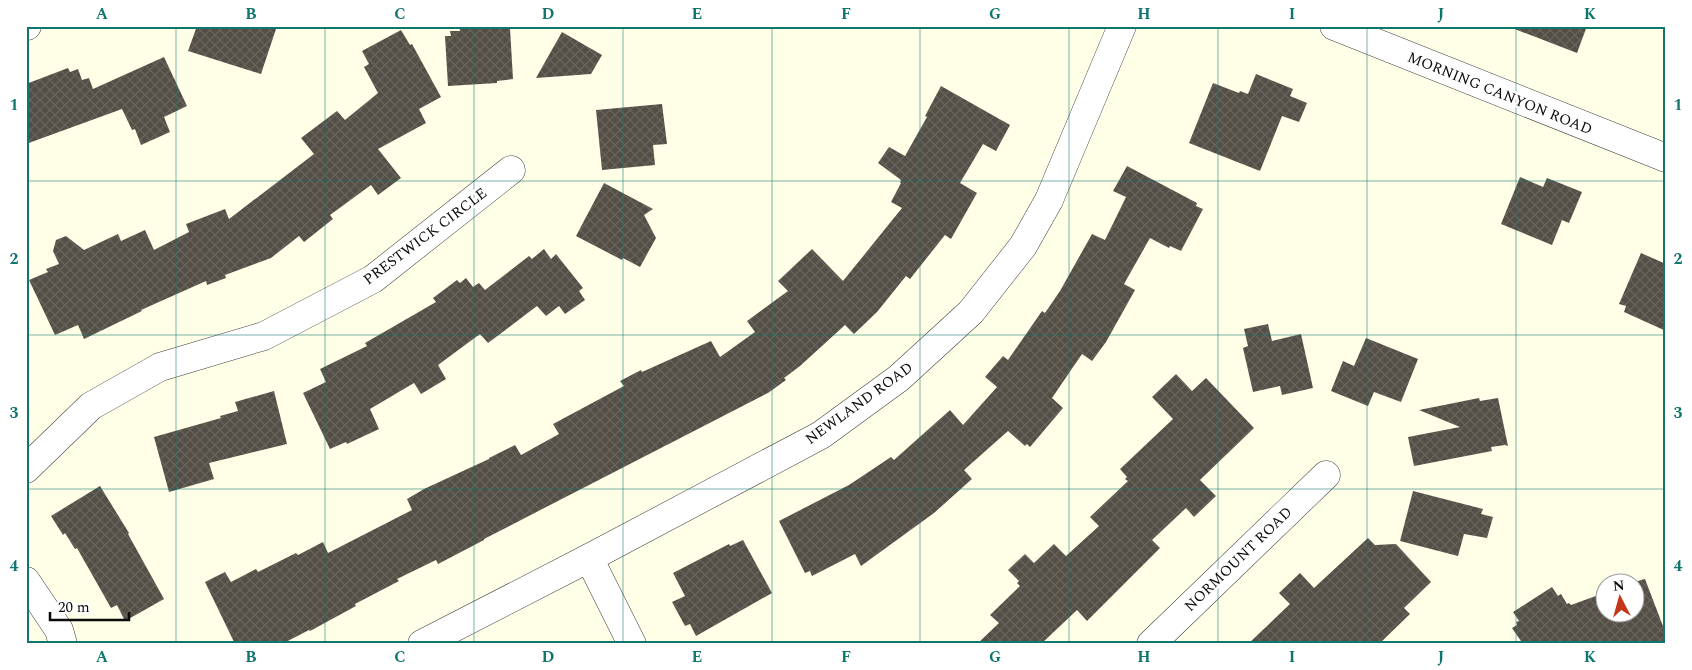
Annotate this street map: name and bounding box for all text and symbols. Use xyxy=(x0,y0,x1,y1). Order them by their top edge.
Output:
text: A xyxy=(96,2,109,26)
text: B xyxy=(245,2,257,26)
text: C xyxy=(394,2,406,26)
text: D xyxy=(542,2,555,26)
text: E xyxy=(692,2,702,26)
text: F xyxy=(841,2,851,26)
text: G xyxy=(989,2,1001,26)
text: H xyxy=(1137,2,1151,26)
text: I xyxy=(1289,2,1295,26)
text: J xyxy=(1438,2,1445,26)
text: K xyxy=(1584,2,1597,26)
street label: MORNING CANYON ROAD xyxy=(1404,46,1596,141)
text: 1 xyxy=(10,93,18,117)
text: 1 xyxy=(1674,93,1682,117)
street label: PRESTWICK CIRCLE xyxy=(358,182,492,291)
text: 2 xyxy=(10,247,19,271)
text: 2 xyxy=(1674,247,1683,271)
street label: NEWLAND ROAD xyxy=(801,356,918,450)
text: 3 xyxy=(10,401,19,425)
text: 3 xyxy=(1674,401,1683,425)
street label: NORMOUNT ROAD xyxy=(1179,502,1298,617)
text: 4 xyxy=(10,554,19,578)
text: 4 xyxy=(1674,554,1683,578)
north arrow xyxy=(1594,572,1644,622)
text: N xyxy=(1612,575,1625,597)
scale bar xyxy=(50,590,129,622)
text: 20 m xyxy=(58,596,90,619)
text: A xyxy=(96,645,109,669)
text: B xyxy=(245,645,257,669)
text: C xyxy=(394,645,406,669)
text: D xyxy=(542,645,555,669)
text: E xyxy=(692,645,702,669)
text: F xyxy=(841,645,851,669)
text: G xyxy=(989,645,1001,669)
text: H xyxy=(1137,645,1151,669)
text: I xyxy=(1289,645,1295,669)
text: J xyxy=(1438,645,1445,669)
text: K xyxy=(1584,645,1597,669)

